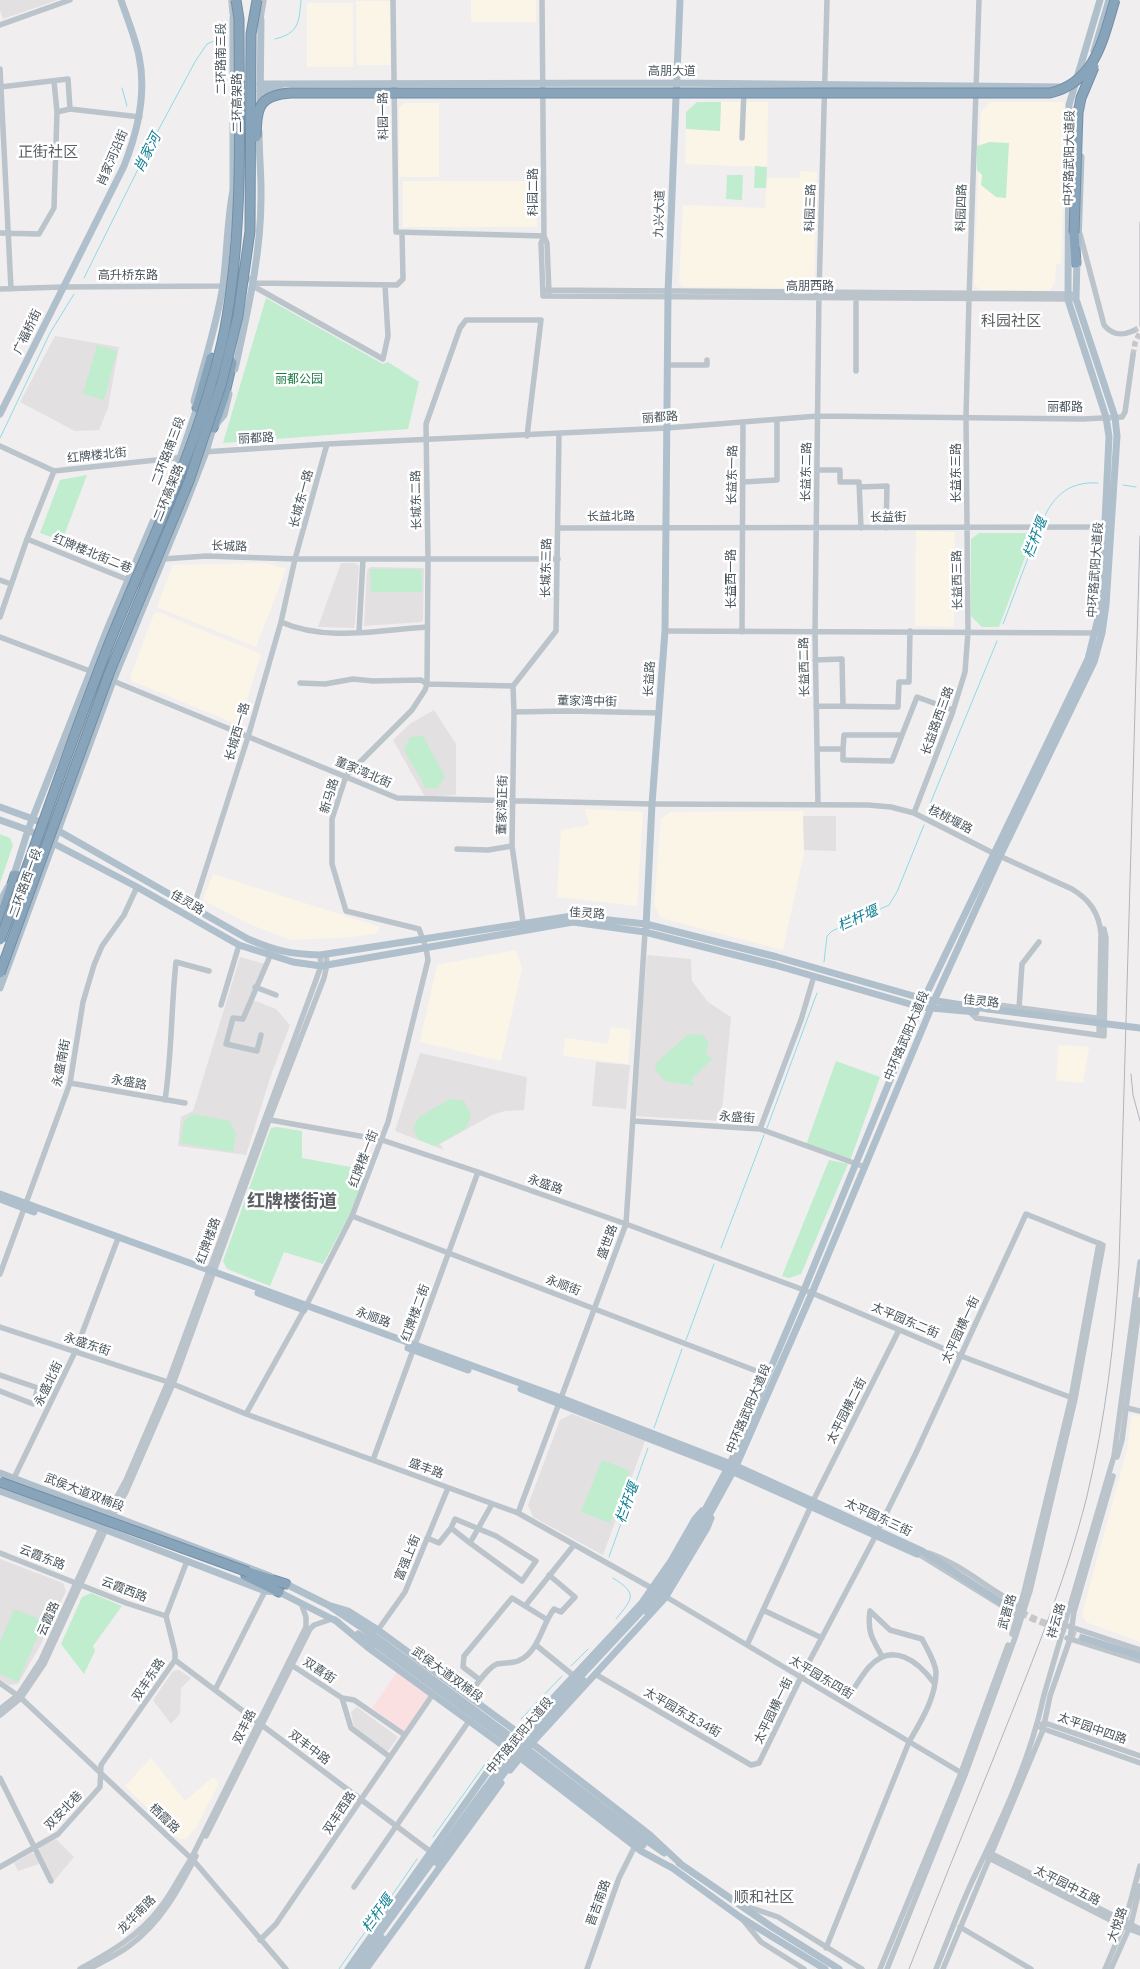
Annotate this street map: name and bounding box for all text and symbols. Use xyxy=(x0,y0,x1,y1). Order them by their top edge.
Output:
street label: 二环路南三段 xyxy=(215,23,229,95)
street label: 高朋大道 xyxy=(648,65,696,79)
street label: 二环高架路 xyxy=(231,73,245,133)
street label: 科园一路 xyxy=(376,92,392,140)
street label: 中环路武阳大道段 xyxy=(1062,110,1078,206)
street label: 肖家河沿街 xyxy=(95,128,131,188)
water label: 肖家河 xyxy=(131,130,165,176)
district label: 正街社区 xyxy=(18,144,78,162)
street label: 科园二路 xyxy=(527,168,541,216)
street label: 科园三路 xyxy=(803,184,819,232)
street label: 科园四路 xyxy=(954,184,970,232)
street label: 九兴大道 xyxy=(652,190,668,238)
street label: 高升桥东路 xyxy=(98,269,158,283)
street label: 高朋西路 xyxy=(786,280,834,294)
street label: 广福桥街 xyxy=(11,307,45,357)
district label: 科园社区 xyxy=(981,313,1041,331)
park label: 丽都公园 xyxy=(275,373,323,387)
street label: 丽都路 xyxy=(1047,401,1083,415)
street label: 丽都路 xyxy=(642,410,678,426)
street label: 二环路南三段 xyxy=(149,415,189,487)
street label: 丽都路 xyxy=(238,431,274,447)
street label: 长益东二路 xyxy=(799,442,815,502)
street label: 长益东三路 xyxy=(950,443,964,503)
street label: 长益东一路 xyxy=(725,445,741,505)
street label: 红牌楼北街 xyxy=(66,446,128,466)
street label: 二环高架路 xyxy=(151,462,187,524)
street label: 长城东一路 xyxy=(287,468,317,530)
street label: 长城东二路 xyxy=(409,470,425,530)
street label: 长益北路 xyxy=(587,509,635,525)
street label: 长益街 xyxy=(870,511,906,525)
water label: 栏杆堰 xyxy=(1021,515,1051,561)
street label: 中环路武阳大道段 xyxy=(1085,522,1107,618)
street label: 红牌楼北街二巷 xyxy=(50,532,134,576)
street label: 长城东三路 xyxy=(539,538,555,598)
street label: 长城路 xyxy=(211,539,247,555)
street label: 长益西一路 xyxy=(725,549,739,609)
street label: 长益西三路 xyxy=(950,550,966,610)
street label: 长益西二路 xyxy=(797,637,813,697)
street label: 长益路 xyxy=(642,661,658,697)
street label: 长益路西三路 xyxy=(919,685,957,757)
street label: 董家湾中街 xyxy=(557,694,617,710)
street label: 长城西一路 xyxy=(223,701,253,763)
street label: 董家湾北街 xyxy=(333,755,393,791)
street label: 董家湾正街 xyxy=(495,775,511,835)
street label: 新马路 xyxy=(318,777,342,815)
street label: 核桃堰路 xyxy=(925,803,975,837)
street label: 二环路西一段 xyxy=(7,847,45,919)
street label: 佳灵路 xyxy=(168,888,206,918)
water label: 栏杆堰 xyxy=(835,903,881,935)
street label: 佳灵路 xyxy=(569,906,605,922)
street label: 中环路武阳大道段 xyxy=(882,989,932,1083)
street label: 佳灵路 xyxy=(962,993,1000,1011)
street label: 永盛南街 xyxy=(50,1038,74,1088)
street label: 永盛路 xyxy=(110,1073,148,1093)
street label: 永盛街 xyxy=(719,1110,755,1126)
street label: 红牌楼一街 xyxy=(347,1128,381,1190)
street label: 永盛路 xyxy=(526,1172,564,1198)
district label: 红牌楼街道 xyxy=(247,1191,337,1213)
street label: 红牌楼路 xyxy=(194,1216,224,1266)
street label: 盛世路 xyxy=(595,1223,621,1261)
street label: 永顺街 xyxy=(544,1273,582,1299)
street label: 红牌楼二街 xyxy=(399,1282,433,1344)
street label: 太平园横一街 xyxy=(939,1294,983,1366)
street label: 太平园东二街 xyxy=(869,1300,941,1342)
street label: 永顺路 xyxy=(354,1305,392,1331)
street label: 永盛东街 xyxy=(62,1331,112,1359)
street label: 永盛北街 xyxy=(32,1359,66,1409)
street label: 中环路武阳大道段 xyxy=(724,1362,774,1456)
street label: 太平园横二街 xyxy=(824,1376,870,1446)
street label: 盛丰路 xyxy=(407,1456,445,1482)
street label: 武侯大道双楠段 xyxy=(42,1471,126,1515)
water label: 栏杆堰 xyxy=(613,1480,643,1526)
street label: 太平园东三街 xyxy=(842,1496,914,1540)
street label: 富强上街 xyxy=(392,1533,424,1583)
street label: 云霞东路 xyxy=(17,1543,67,1573)
street label: 云霞西路 xyxy=(99,1575,149,1605)
street label: 武晋路 xyxy=(996,1593,1020,1631)
street label: 云霞路 xyxy=(35,1600,63,1638)
street label: 祥云路 xyxy=(1045,1602,1069,1640)
street label: 武侯大道双楠段 xyxy=(409,1644,485,1706)
street label: 太平园东四街 xyxy=(786,1653,856,1703)
street label: 双喜街 xyxy=(300,1655,338,1687)
street label: 双丰东路 xyxy=(130,1656,168,1704)
street label: 太平园横一街 xyxy=(752,1675,796,1747)
street label: 太平园东五34街 xyxy=(641,1685,723,1741)
street label: 中环路武阳大道段 xyxy=(484,1695,556,1777)
street label: 双丰路 xyxy=(230,1708,260,1746)
street label: 太平园中四路 xyxy=(1056,1710,1128,1748)
street label: 双丰中路 xyxy=(285,1728,333,1768)
street label: 双安北巷 xyxy=(42,1789,86,1833)
street label: 双丰西路 xyxy=(321,1789,359,1837)
street label: 栖霞路 xyxy=(146,1801,182,1837)
street label: 太平园中五路 xyxy=(1032,1863,1102,1909)
street label: 晋吉南路 xyxy=(584,1878,614,1928)
district label: 顺和社区 xyxy=(734,1889,794,1907)
water label: 栏杆堰 xyxy=(359,1892,397,1936)
street label: 龙华南路 xyxy=(115,1893,159,1937)
street label: 大悦路 xyxy=(1105,1906,1131,1944)

